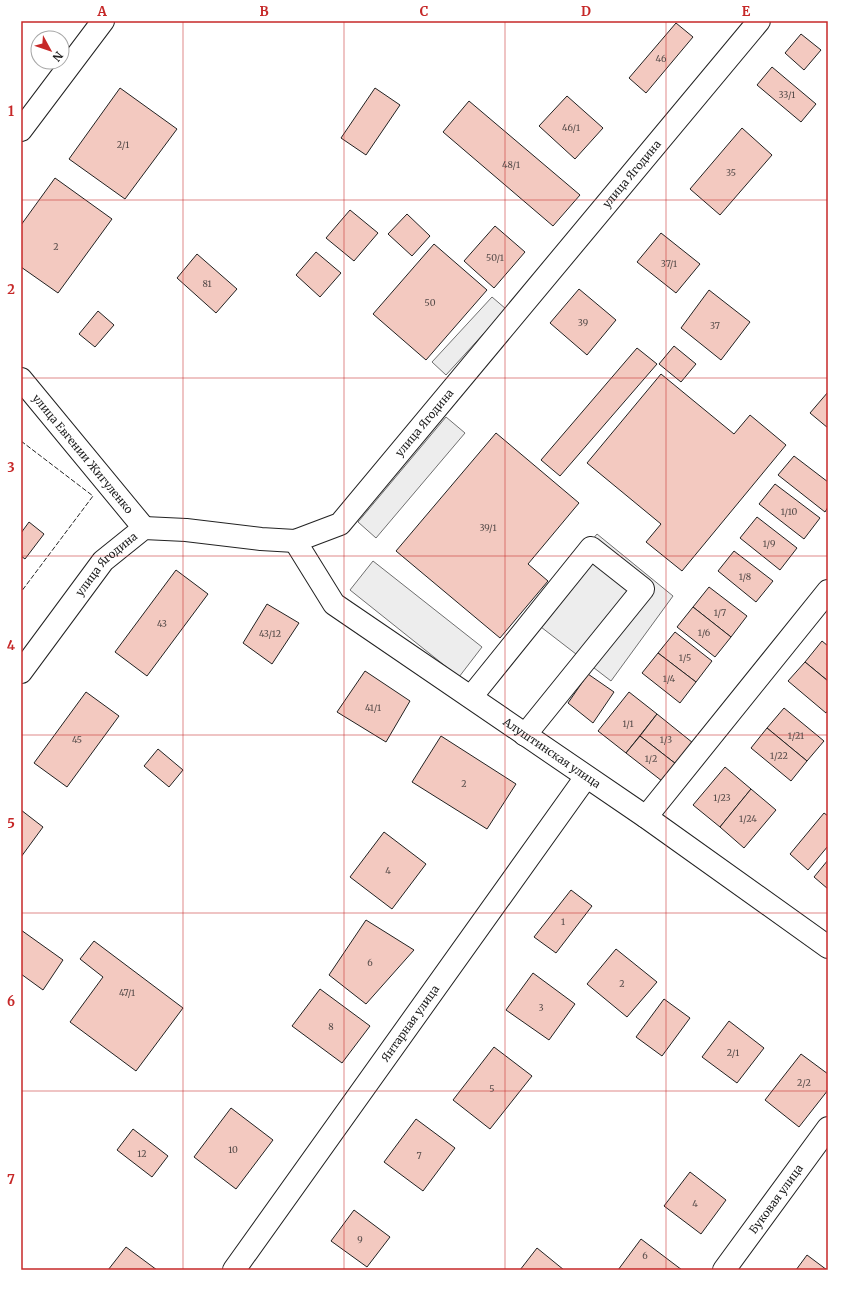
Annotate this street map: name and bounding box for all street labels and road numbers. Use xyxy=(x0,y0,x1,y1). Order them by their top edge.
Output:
street label: улица Ягодина xyxy=(599,137,664,211)
street label: улица Ягодина xyxy=(392,386,456,460)
street label: улица Евгении Жигуленко xyxy=(29,391,136,517)
street label: улица Ягодина xyxy=(72,529,140,599)
street label: Алуштинская улица xyxy=(500,714,603,791)
street label: Янтарная улица xyxy=(378,982,442,1064)
street label: Буковая улица xyxy=(746,1162,806,1236)

